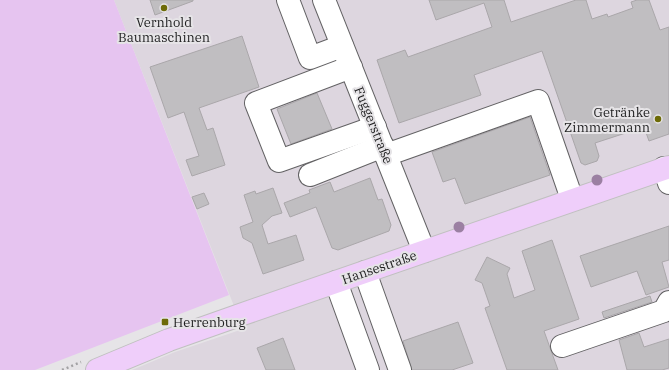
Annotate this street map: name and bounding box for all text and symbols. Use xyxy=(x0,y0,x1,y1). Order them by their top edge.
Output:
marker: Vernhold Baumaschinen xyxy=(159,3,169,13)
place label: Vernhold Baumaschinen xyxy=(118,14,210,46)
street label: Fuggerstraße xyxy=(350,84,397,166)
place label: Getränke Zimmermann xyxy=(564,104,650,136)
marker: Getränke Zimmermann xyxy=(653,114,663,124)
street label: Hansestraße xyxy=(340,247,419,288)
place label: Herrenburg xyxy=(173,314,246,331)
marker: Herrenburg xyxy=(160,317,170,327)

